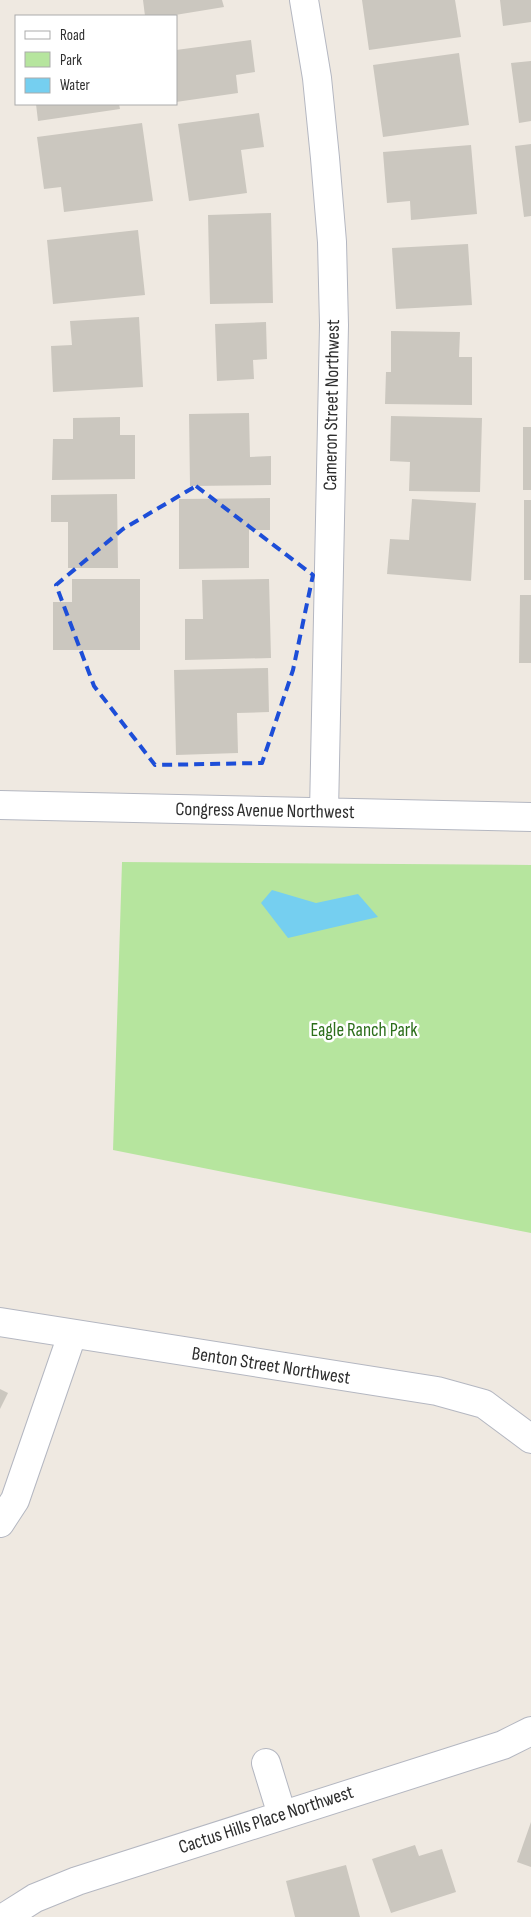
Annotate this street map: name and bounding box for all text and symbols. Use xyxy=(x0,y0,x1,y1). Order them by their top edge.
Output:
legend xyxy=(15,15,178,105)
text: Road xyxy=(60,26,85,45)
text: Park xyxy=(60,51,82,70)
text: Water xyxy=(60,76,91,95)
street label: Cameron Street Northwest xyxy=(319,319,345,491)
street label: Congress Avenue Northwest xyxy=(175,798,355,824)
park label: Eagle Ranch Park xyxy=(310,1019,418,1042)
street label: Benton Street Northwest xyxy=(190,1342,352,1390)
street label: Cactus Hills Place Northwest xyxy=(176,1781,356,1859)

